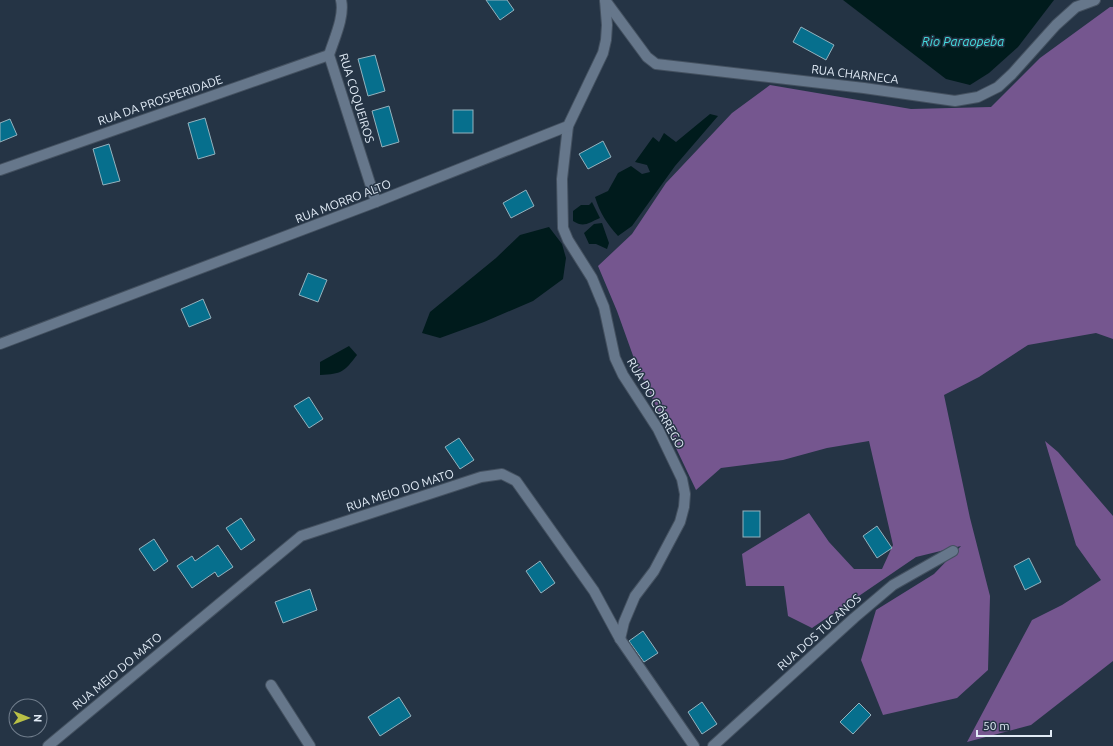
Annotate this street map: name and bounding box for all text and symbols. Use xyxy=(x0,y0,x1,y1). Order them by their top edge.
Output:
water label: Rio Paraopeba xyxy=(922,34,1004,48)
street label: RUA COQUEIROS xyxy=(337,52,377,144)
street label: RUA CHARNECA xyxy=(811,62,900,86)
street label: RUA DA PROSPERIDADE xyxy=(96,72,224,127)
street label: RUA MORRO ALTO xyxy=(293,177,393,225)
street label: RUA DO CÓRREGO xyxy=(625,356,687,450)
street label: RUA MEIO DO MATO xyxy=(345,466,455,514)
street label: RUA DOS TUCANOS xyxy=(775,591,863,673)
street label: RUA MEIO DO MATO xyxy=(70,630,164,712)
north arrow xyxy=(8,698,48,738)
scale bar xyxy=(977,712,1051,738)
text: N xyxy=(32,714,44,722)
text: 50 m xyxy=(983,719,1010,732)

